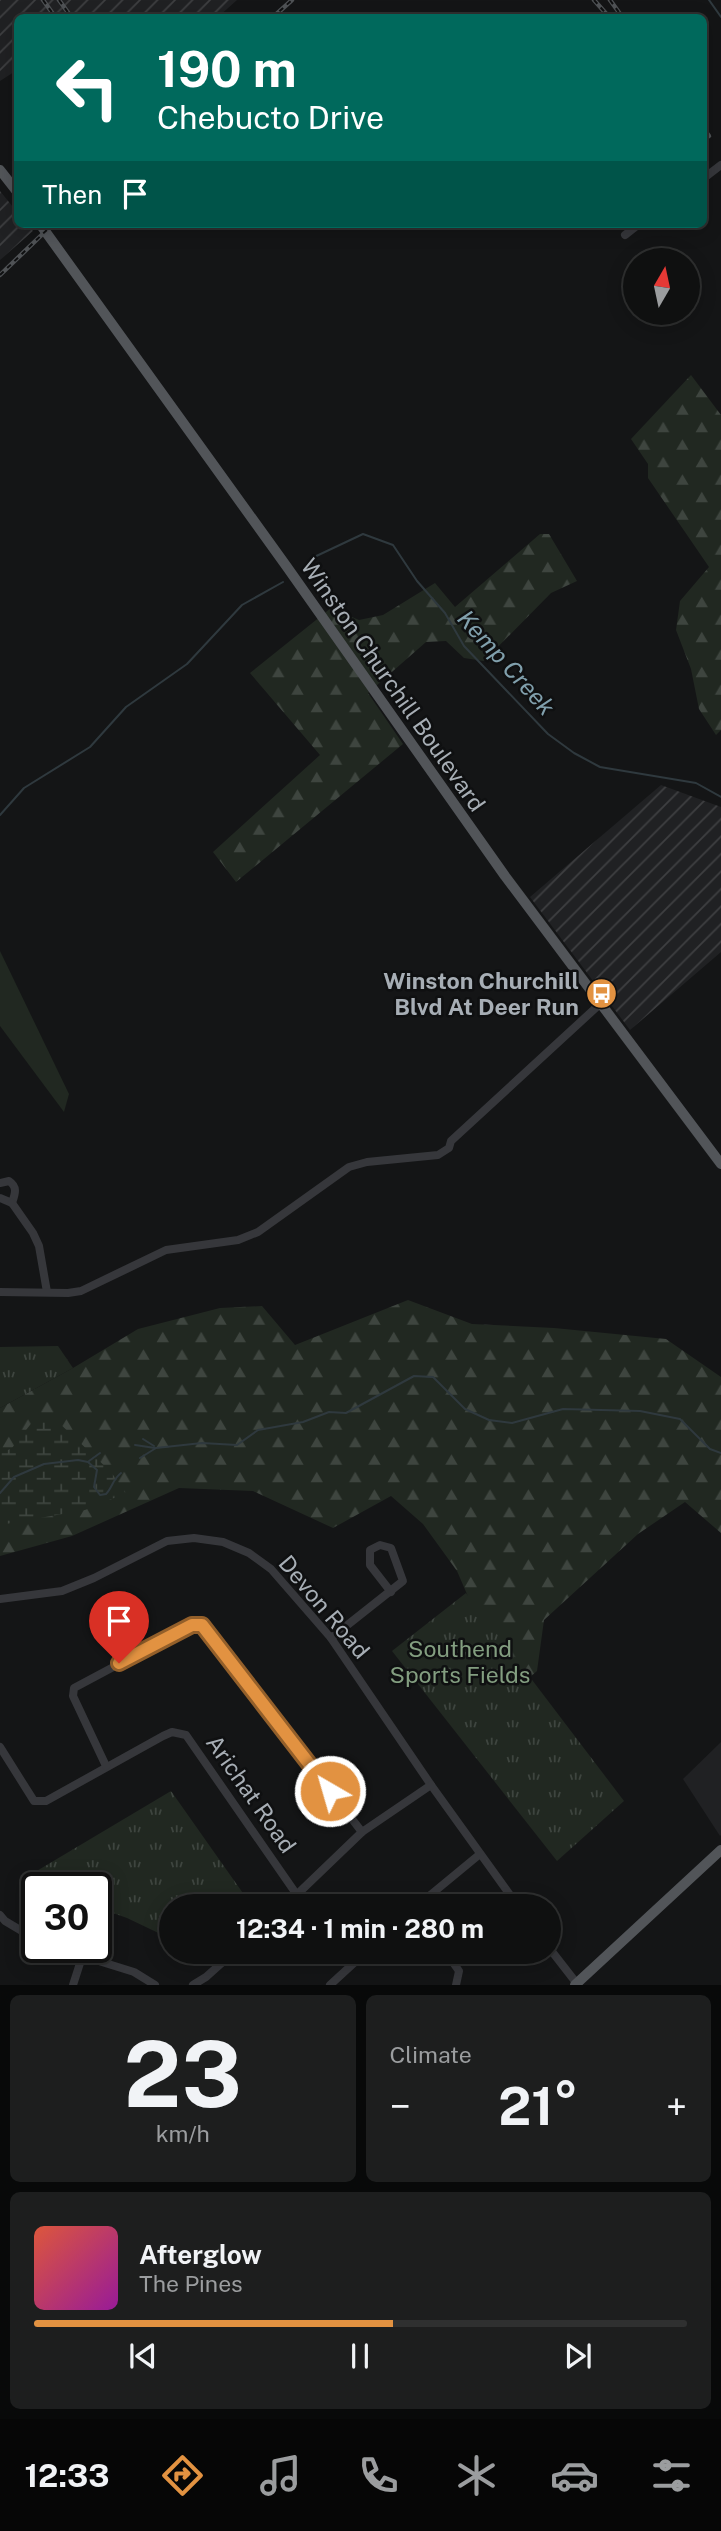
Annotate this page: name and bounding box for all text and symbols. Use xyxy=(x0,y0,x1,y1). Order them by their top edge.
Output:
text: 190 m xyxy=(157,40,297,98)
icon: left xyxy=(42,42,133,133)
text: Chebucto Drive xyxy=(157,99,384,136)
icon: arrive xyxy=(116,175,154,213)
text: Then xyxy=(42,179,102,210)
north arrow xyxy=(623,248,700,326)
map controls xyxy=(623,248,700,325)
street label: Winston Churchill Boulevard xyxy=(296,553,491,816)
water label: Kemp Creek xyxy=(452,604,561,721)
place label: Winston Churchill Blvd At Deer Run xyxy=(383,967,579,1020)
bus stop icon: Winston Churchill Blvd At Deer Run xyxy=(585,977,619,1011)
street label: Devon Road xyxy=(273,1550,375,1664)
pin xyxy=(89,1591,149,1663)
icon: arrive xyxy=(100,1602,138,1640)
park label: Southend Sports Fields xyxy=(390,1635,530,1688)
street label: Arichat Road xyxy=(201,1730,302,1858)
position arrow xyxy=(293,1754,367,1828)
speed limit sign: 30 xyxy=(21,1872,112,1963)
text: 12:34 · 1 min · 280 m xyxy=(236,1913,484,1944)
text: 23 xyxy=(124,2021,242,2127)
text: Climate xyxy=(390,2041,472,2068)
text: 21° xyxy=(498,2076,578,2137)
text: − xyxy=(390,2084,411,2129)
text: + xyxy=(666,2084,687,2129)
text: km/h xyxy=(156,2120,210,2147)
text: Afterglow xyxy=(139,2239,262,2270)
text: The Pines xyxy=(139,2270,243,2297)
icon: previous xyxy=(124,2337,162,2375)
icon: pause xyxy=(341,2337,379,2375)
icon: next xyxy=(559,2337,597,2375)
icon: directions xyxy=(158,2451,207,2500)
icon: music xyxy=(256,2451,305,2500)
icon: phone xyxy=(354,2451,403,2500)
icon: climate xyxy=(452,2451,501,2500)
icon: car xyxy=(550,2451,599,2500)
icon: filters xyxy=(647,2451,696,2500)
text: 12:33 xyxy=(24,2457,110,2494)

